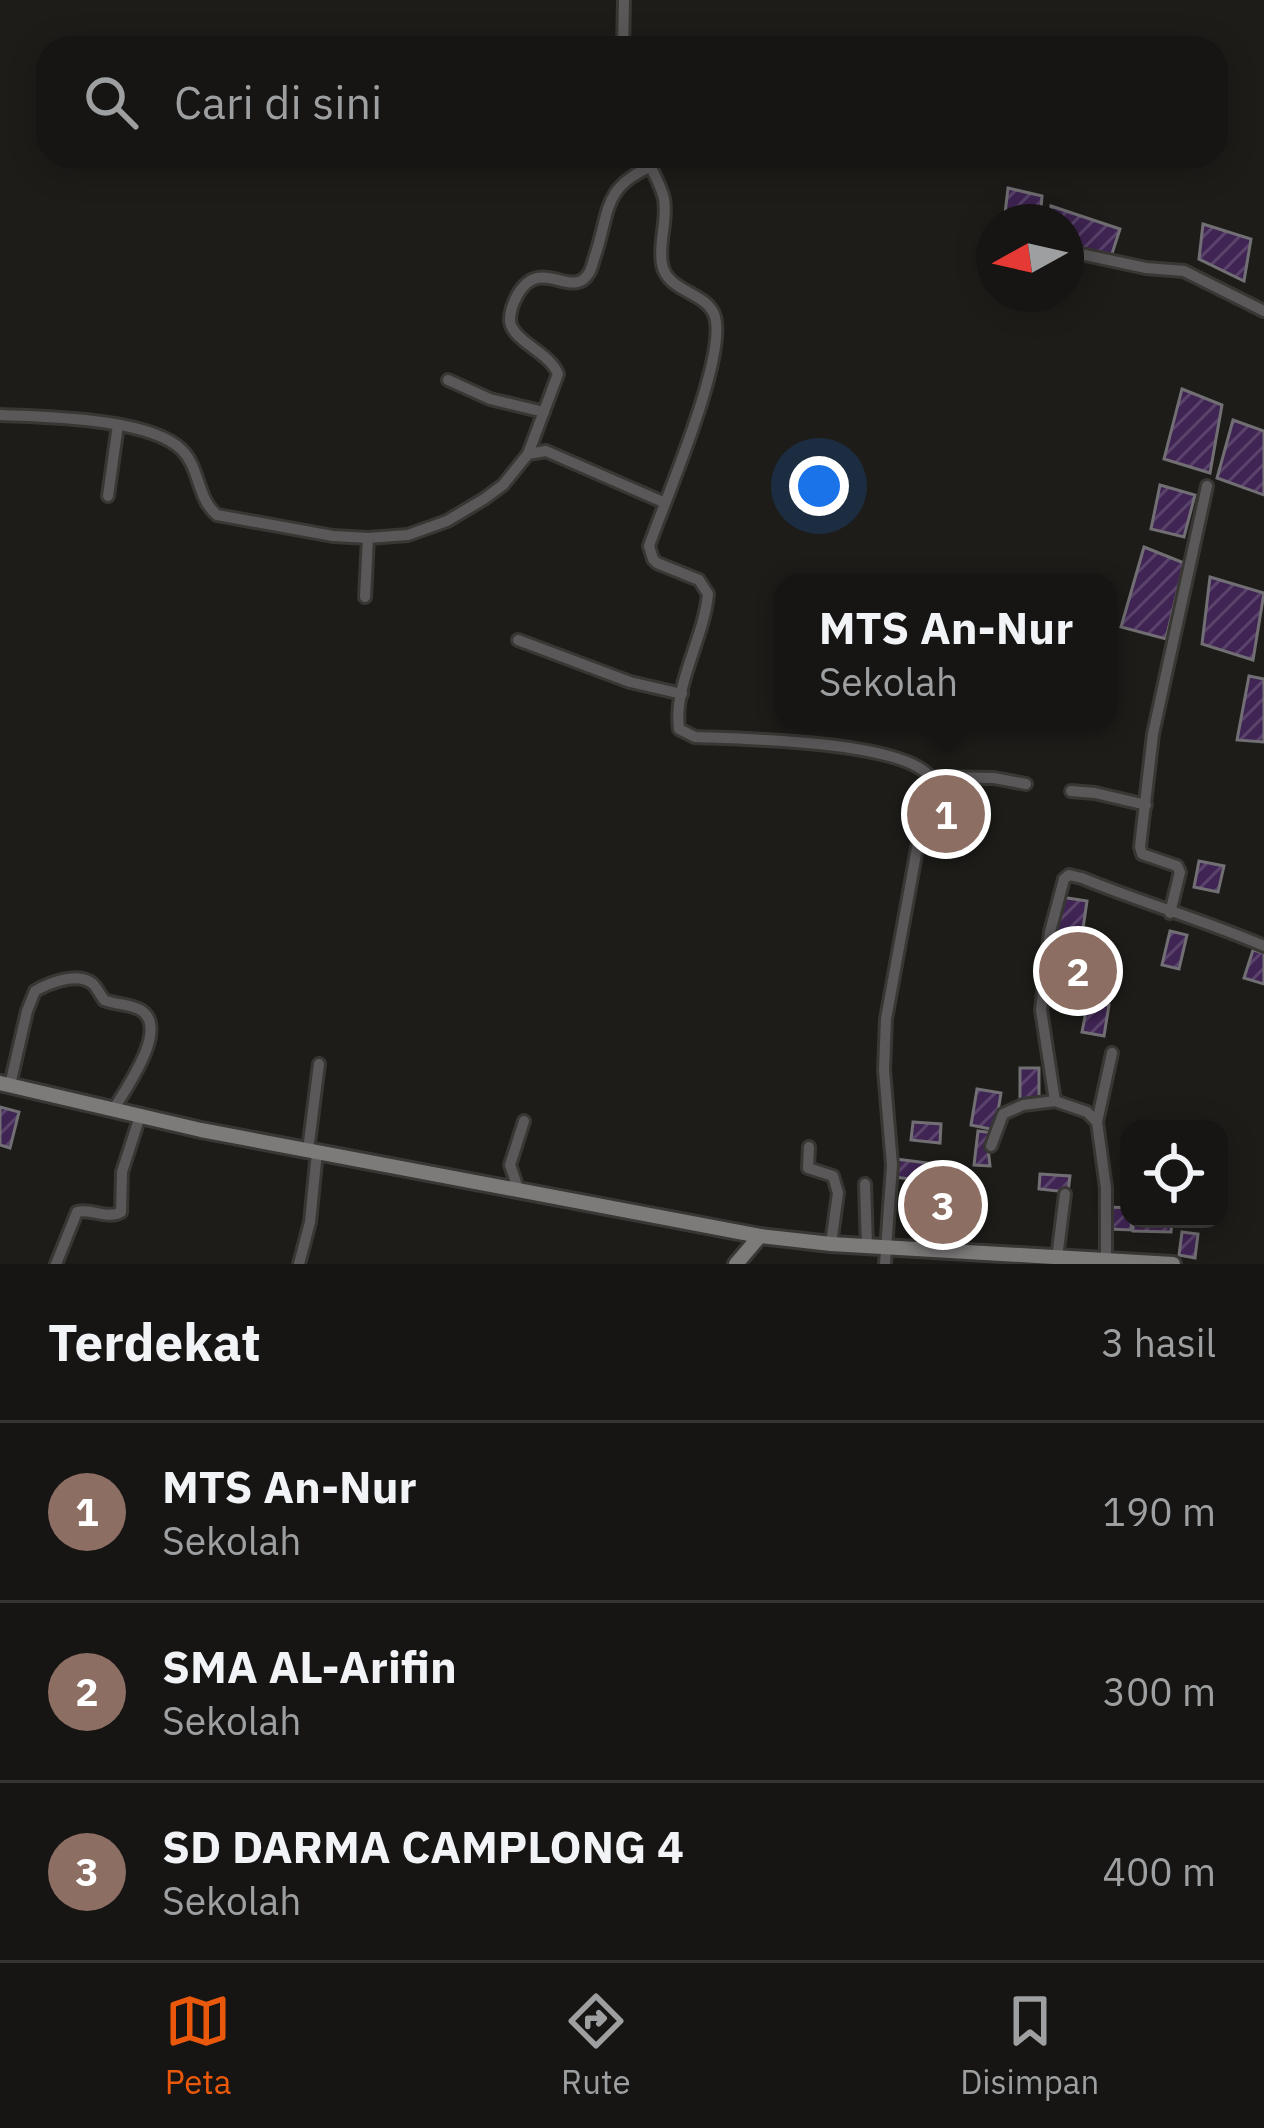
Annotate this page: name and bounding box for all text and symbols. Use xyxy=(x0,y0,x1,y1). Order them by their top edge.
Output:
search box xyxy=(36,36,1228,168)
icon: search xyxy=(78,69,144,135)
text: Cari di sini xyxy=(174,73,382,131)
north arrow xyxy=(976,204,1084,312)
your location xyxy=(789,456,849,516)
popup xyxy=(775,574,1117,730)
text: MTS An-Nur xyxy=(819,598,1073,656)
text: Sekolah xyxy=(819,656,958,707)
pin: 1 xyxy=(907,769,985,859)
pin: 2 xyxy=(1039,926,1117,1016)
map controls xyxy=(1120,1120,1228,1228)
button: locate xyxy=(1120,1120,1228,1228)
pin: 3 xyxy=(904,1160,982,1250)
text: Terdekat xyxy=(48,1309,261,1375)
text: 3 hasil xyxy=(1101,1317,1216,1368)
text: MTS An-Nur xyxy=(162,1457,417,1515)
text: 1 xyxy=(75,1486,99,1537)
text: 190 m xyxy=(1103,1486,1216,1537)
text: Sekolah xyxy=(162,1515,301,1566)
text: SMA AL-Arifin xyxy=(162,1637,457,1695)
text: 2 xyxy=(75,1666,99,1717)
text: 300 m xyxy=(1103,1666,1216,1717)
text: Sekolah xyxy=(162,1695,301,1746)
text: SD DARMA CAMPLONG 4 xyxy=(162,1817,684,1875)
text: 3 xyxy=(75,1846,99,1897)
text: 400 m xyxy=(1103,1846,1216,1897)
text: Sekolah xyxy=(162,1875,301,1926)
tab: Peta xyxy=(165,1988,231,2103)
tab: Rute xyxy=(561,1988,631,2103)
tab: Disimpan xyxy=(960,1988,1099,2103)

